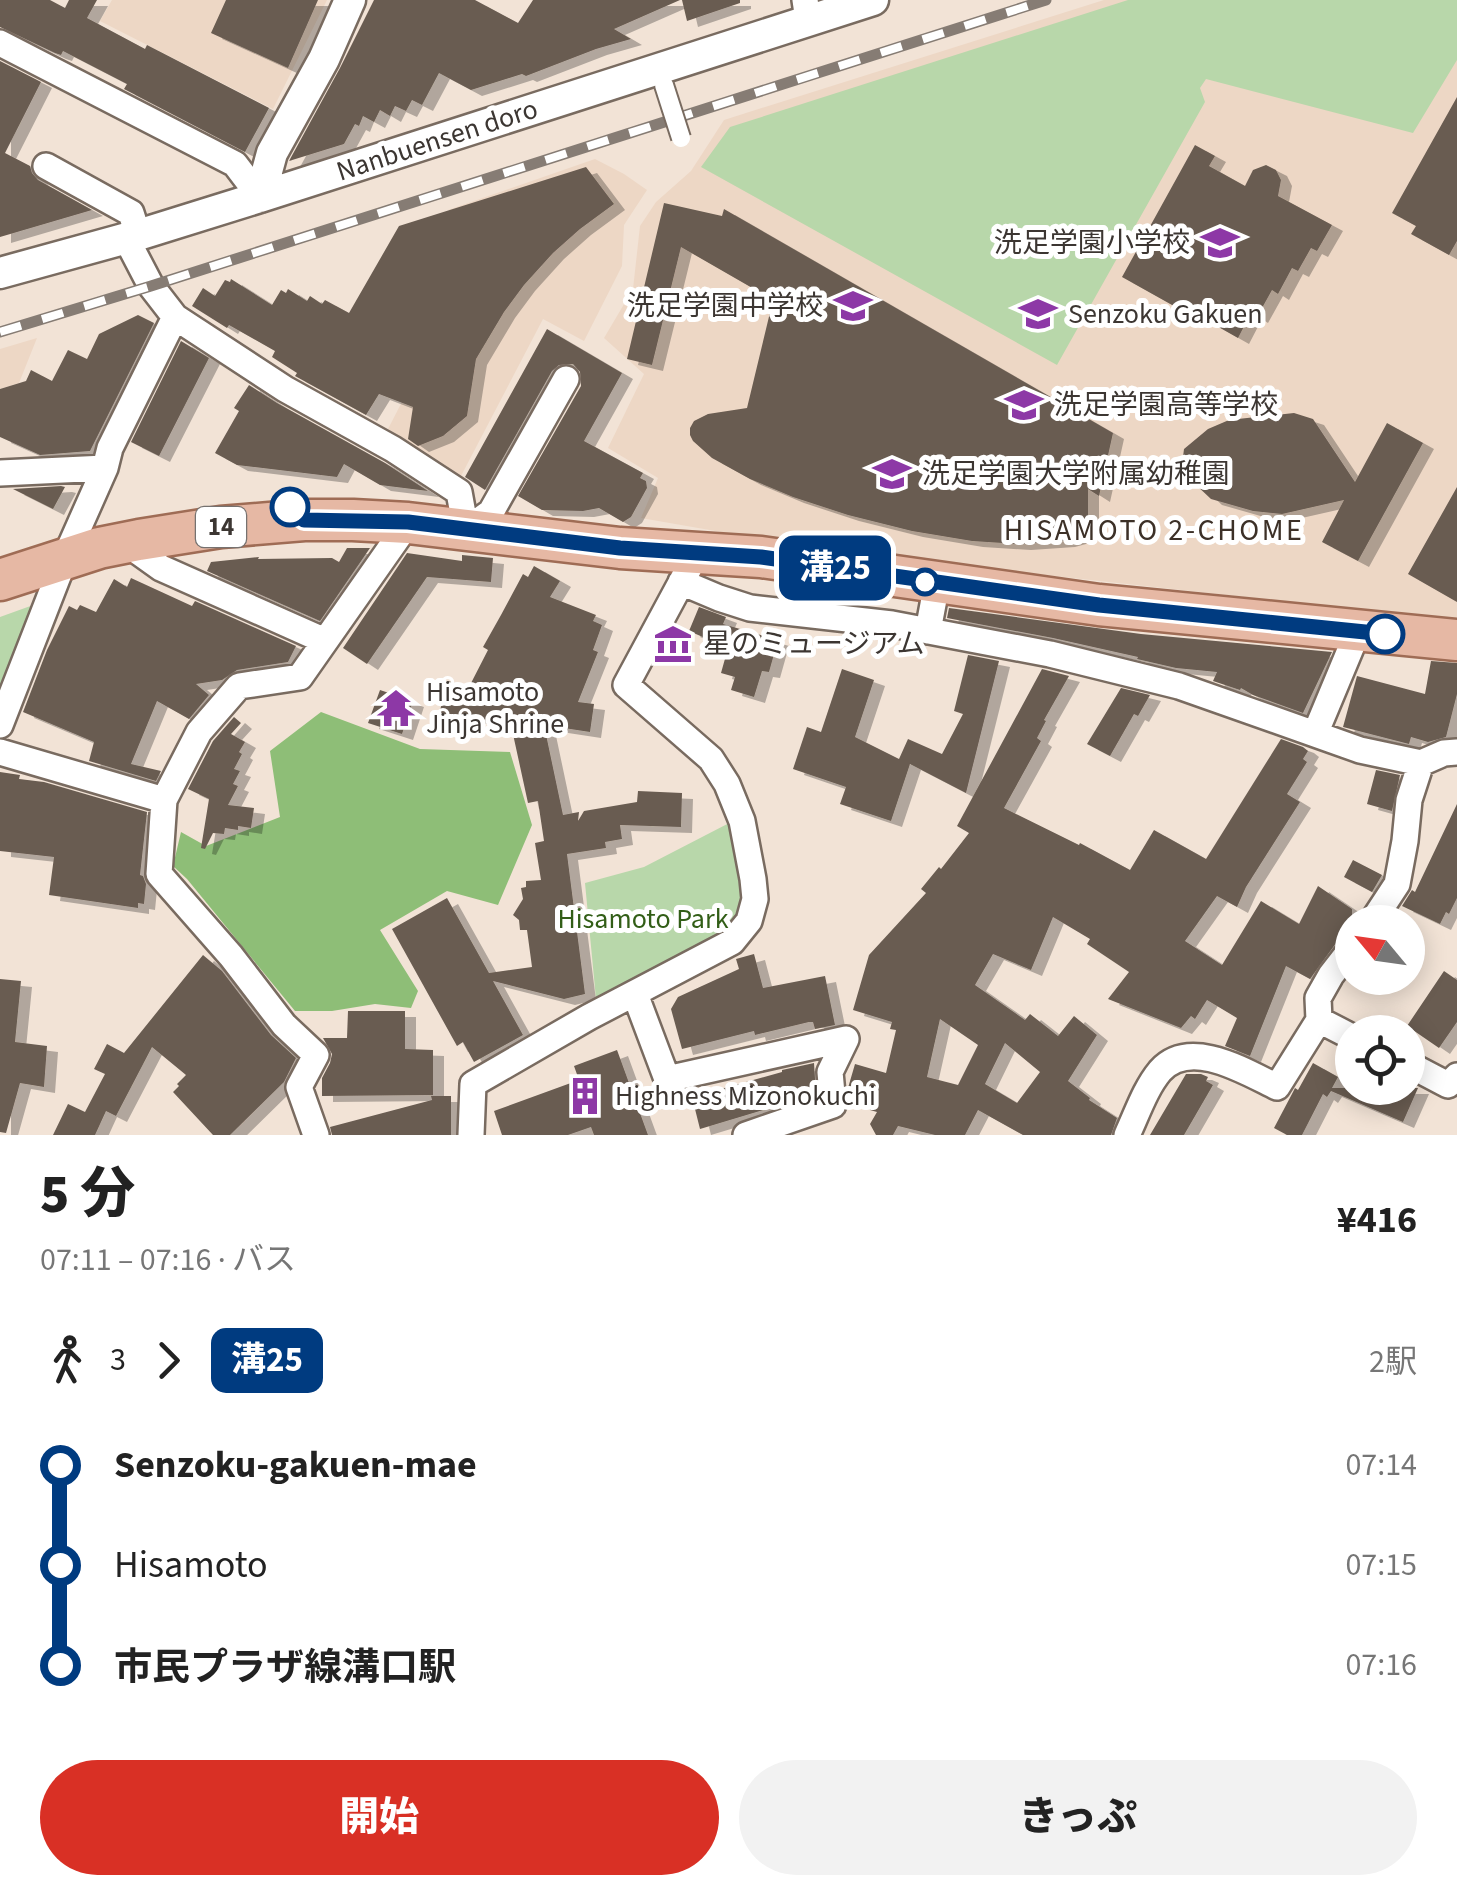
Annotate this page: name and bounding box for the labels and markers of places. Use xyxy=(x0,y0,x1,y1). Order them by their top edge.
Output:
school or university icon: 洗足学園小学校 xyxy=(1199,222,1241,264)
place label: 洗足学園小学校 xyxy=(994,223,1190,263)
school or university icon: 洗足学園中学校 xyxy=(832,285,874,327)
place label: 洗足学園中学校 xyxy=(627,286,823,326)
school or university icon: Senzoku Gakuen xyxy=(1017,293,1059,335)
place label: Senzoku Gakuen xyxy=(1068,294,1263,334)
school or university icon: 洗足学園高等学校 xyxy=(1003,384,1045,426)
place label: 洗足学園高等学校 xyxy=(1054,385,1278,425)
school or university icon: 洗足学園大学附属幼稚園 xyxy=(871,453,913,495)
place label: 洗足学園大学附属幼稚園 xyxy=(922,454,1230,494)
unlabelled marker xyxy=(271,488,309,526)
unlabelled marker xyxy=(912,569,938,595)
unlabelled marker xyxy=(1366,615,1404,653)
museum icon: 星のミュージアム xyxy=(652,623,694,665)
place label: 星のミュージアム xyxy=(703,624,924,664)
place label: Hisamoto Jinja Shrine xyxy=(426,672,564,744)
temple icon: Hisamoto Jinja Shrine xyxy=(375,687,417,729)
building icon: Highness Mizonokuchi xyxy=(564,1075,606,1117)
place label: Highness Mizonokuchi xyxy=(615,1076,876,1116)

